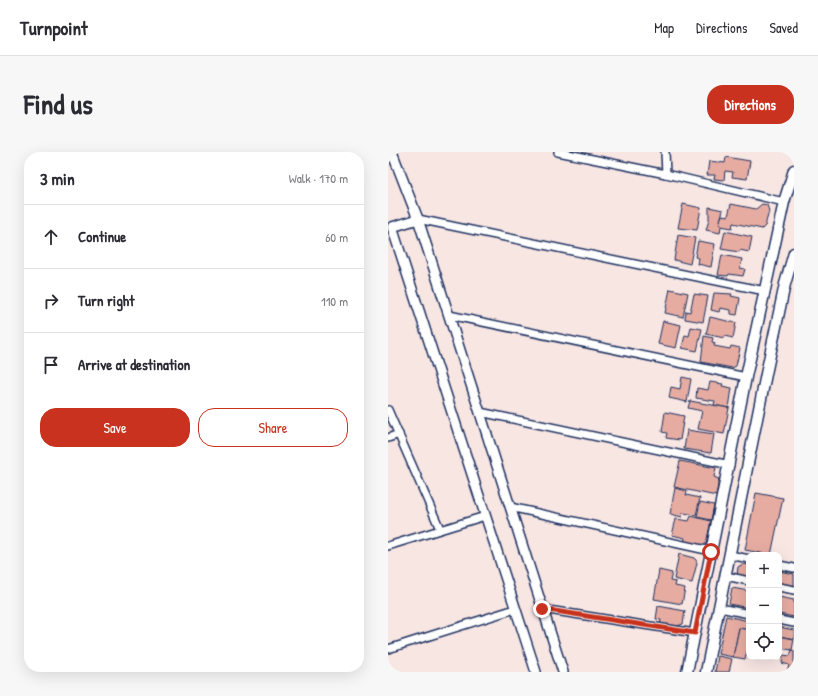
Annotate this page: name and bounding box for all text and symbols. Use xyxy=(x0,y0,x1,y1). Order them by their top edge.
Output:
text: Turnpoint xyxy=(20,15,88,41)
text: Map xyxy=(654,18,674,37)
text: Directions xyxy=(696,18,747,37)
text: Saved xyxy=(769,18,798,37)
text: Find us xyxy=(24,85,93,123)
button: Directions xyxy=(707,85,794,124)
text: 3 min xyxy=(40,167,75,190)
text: Walk · 170 m xyxy=(289,169,348,187)
icon: ahead xyxy=(40,226,62,248)
text: Continue xyxy=(78,226,126,247)
text: 60 m xyxy=(325,228,348,246)
icon: right xyxy=(40,290,62,312)
text: Turn right xyxy=(78,290,134,311)
text: 110 m xyxy=(321,292,348,310)
icon: arrive xyxy=(40,354,62,376)
text: Arrive at destination xyxy=(78,354,190,375)
button: Save xyxy=(40,408,190,447)
button: Share xyxy=(198,408,348,447)
route start xyxy=(702,543,720,561)
map controls xyxy=(746,552,782,660)
button: + xyxy=(746,552,782,588)
button: − xyxy=(746,588,782,624)
route end xyxy=(533,600,551,618)
button: locate xyxy=(746,624,782,660)

